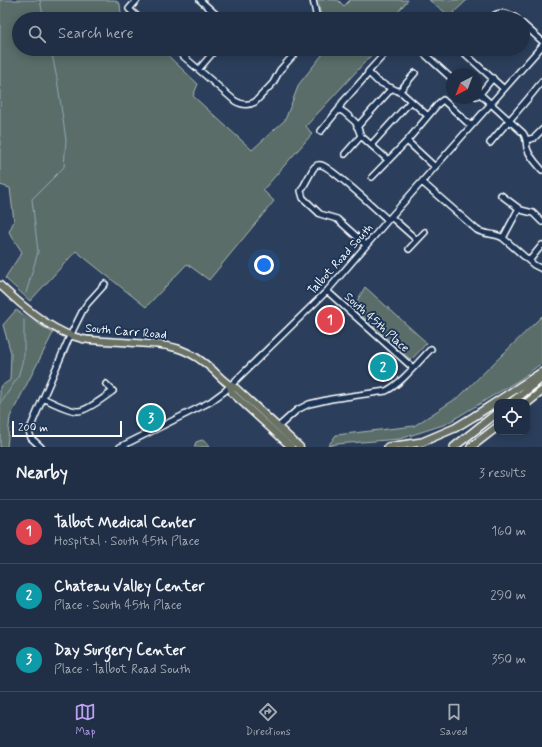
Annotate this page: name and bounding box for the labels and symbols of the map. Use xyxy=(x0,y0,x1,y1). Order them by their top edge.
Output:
north arrow xyxy=(446,68,482,104)
street label: Talbot Road South xyxy=(305,221,377,299)
your location xyxy=(254,255,274,275)
street label: South 45th Place xyxy=(340,289,412,356)
pin: 1 xyxy=(317,305,343,335)
street label: South Carr Road xyxy=(84,320,167,344)
pin: 2 xyxy=(370,352,396,382)
pin: 3 xyxy=(138,403,164,433)
scale bar xyxy=(12,419,122,438)

